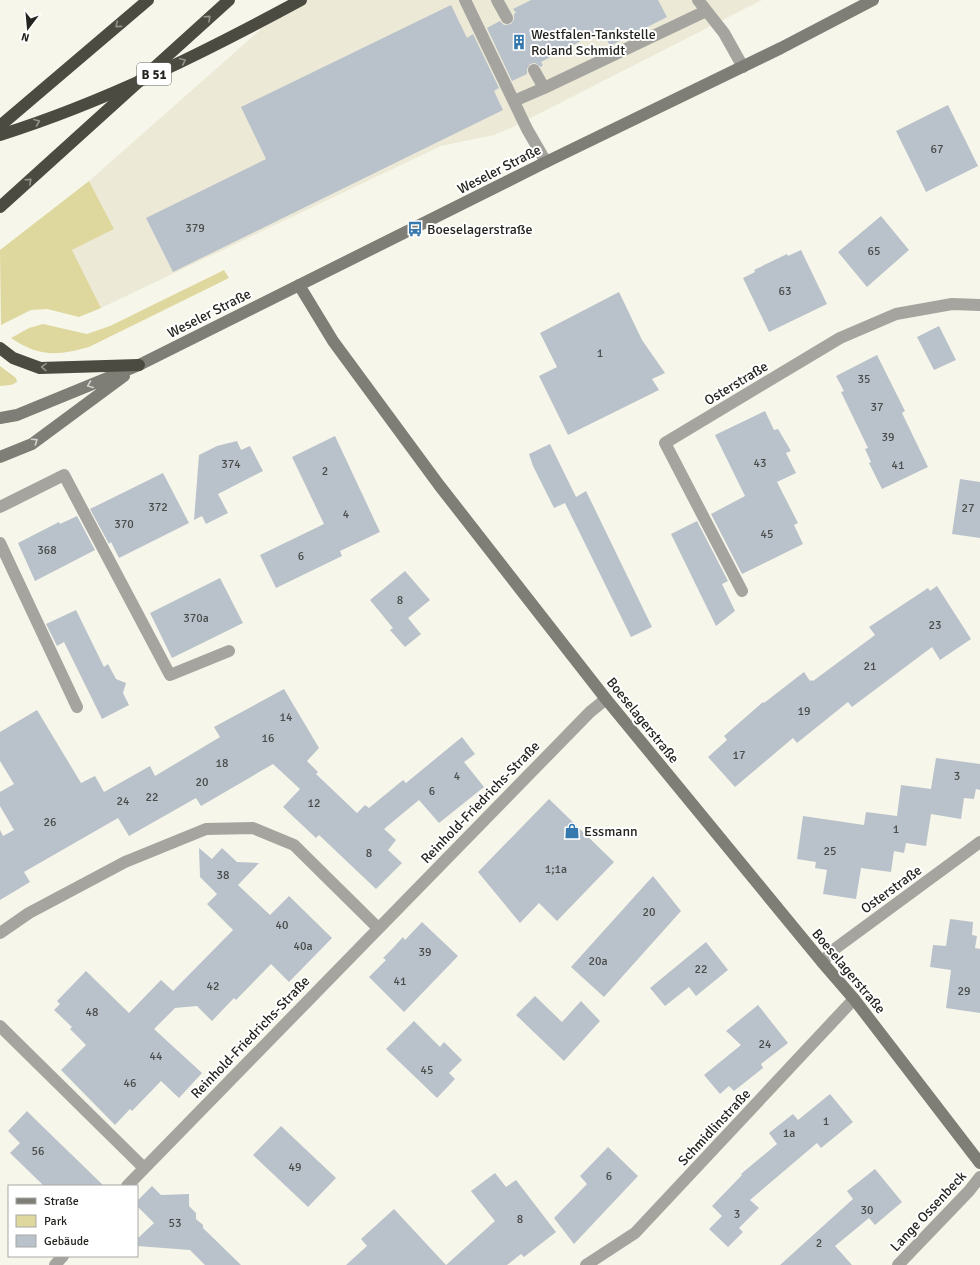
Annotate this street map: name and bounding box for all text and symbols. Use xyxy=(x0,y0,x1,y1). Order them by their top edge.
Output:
north arrow xyxy=(8,8,48,48)
one-way arrow xyxy=(203,16,211,23)
one-way arrow xyxy=(116,21,123,28)
place label: Westfalen-Tankstelle Roland Schmidt xyxy=(531,26,656,59)
text: N xyxy=(20,30,31,44)
building icon: Westfalen-Tankstelle Roland Schmidt xyxy=(510,33,528,51)
one-way arrow xyxy=(178,58,186,66)
road number: B 51 xyxy=(137,63,171,85)
one-way arrow xyxy=(33,118,40,126)
street label: Weseler Straße xyxy=(455,141,544,198)
house number: 67 xyxy=(931,142,943,157)
one-way arrow xyxy=(24,178,32,186)
bus stop icon: Boeselagerstraße xyxy=(406,220,424,238)
house number: 379 xyxy=(185,221,205,236)
place label: Boeselagerstraße xyxy=(427,221,533,238)
house number: 65 xyxy=(868,244,880,259)
house number: 63 xyxy=(779,284,791,299)
street label: Weseler Straße xyxy=(165,285,254,342)
house number: 1 xyxy=(597,346,603,361)
street label: Osterstraße xyxy=(701,358,771,409)
one-way arrow xyxy=(41,363,47,372)
house number: 35 xyxy=(858,372,870,387)
one-way arrow xyxy=(86,381,93,389)
house number: 37 xyxy=(871,400,883,415)
house number: 39 xyxy=(882,430,894,445)
one-way arrow xyxy=(31,439,38,446)
house number: 43 xyxy=(754,456,766,471)
house number: 374 xyxy=(221,457,241,472)
house number: 41 xyxy=(892,458,904,473)
house number: 2 xyxy=(322,464,328,479)
house number: 372 xyxy=(148,500,168,515)
house number: 27 xyxy=(962,501,974,516)
house number: 4 xyxy=(343,507,350,522)
house number: 370 xyxy=(114,517,134,532)
house number: 45 xyxy=(761,527,773,542)
house number: 368 xyxy=(37,543,57,558)
house number: 6 xyxy=(298,549,304,564)
house number: 8 xyxy=(397,593,403,608)
house number: 370a xyxy=(183,611,209,626)
house number: 23 xyxy=(929,618,941,633)
house number: 21 xyxy=(864,659,876,674)
street label: Boeselagerstraße xyxy=(603,674,682,767)
house number: 19 xyxy=(798,704,810,719)
house number: 14 xyxy=(280,710,293,725)
house number: 16 xyxy=(262,731,274,746)
street label: Reinhold-Friedrichs-Straße xyxy=(417,738,543,867)
house number: 17 xyxy=(733,748,745,763)
house number: 18 xyxy=(216,756,228,771)
house number: 4 xyxy=(454,769,461,784)
house number: 3 xyxy=(954,769,960,784)
house number: 20 xyxy=(196,775,208,790)
house number: 6 xyxy=(429,784,435,799)
house number: 22 xyxy=(146,790,158,805)
house number: 24 xyxy=(117,794,130,809)
house number: 12 xyxy=(308,796,320,811)
house number: 26 xyxy=(44,815,56,830)
shop icon: Essmann xyxy=(563,822,581,840)
house number: 1 xyxy=(893,822,899,837)
place label: Essmann xyxy=(584,823,638,840)
house number: 25 xyxy=(824,844,836,859)
house number: 8 xyxy=(366,846,372,861)
house number: 1;1a xyxy=(545,862,567,877)
street label: Osterstraße xyxy=(857,862,925,917)
house number: 38 xyxy=(217,868,229,883)
house number: 20 xyxy=(643,905,655,920)
house number: 40 xyxy=(276,918,288,933)
street label: Boeselagerstraße xyxy=(808,925,889,1017)
house number: 40a xyxy=(293,939,313,954)
house number: 39 xyxy=(419,945,431,960)
house number: 20a xyxy=(588,954,608,969)
house number: 22 xyxy=(695,962,707,977)
street label: Reinhold-Friedrichs-Straße xyxy=(187,973,313,1102)
house number: 41 xyxy=(394,974,406,989)
house number: 42 xyxy=(207,979,219,994)
house number: 29 xyxy=(958,984,970,999)
house number: 48 xyxy=(86,1005,98,1020)
house number: 24 xyxy=(759,1037,772,1052)
house number: 44 xyxy=(150,1049,163,1064)
house number: 45 xyxy=(421,1063,433,1078)
house number: 46 xyxy=(124,1076,136,1091)
street label: Schmidlinstraße xyxy=(674,1085,754,1169)
house number: 1 xyxy=(823,1114,829,1129)
house number: 1a xyxy=(783,1126,795,1141)
house number: 56 xyxy=(32,1144,44,1159)
house number: 49 xyxy=(289,1160,301,1175)
street label: Lange Ossenbeck xyxy=(887,1168,970,1255)
house number: 6 xyxy=(606,1169,612,1184)
legend xyxy=(8,1185,138,1257)
text: Straße xyxy=(44,1194,79,1209)
house number: 30 xyxy=(861,1203,873,1218)
house number: 3 xyxy=(734,1207,740,1222)
house number: 8 xyxy=(517,1212,523,1227)
text: Park xyxy=(44,1214,67,1229)
house number: 53 xyxy=(169,1216,181,1231)
text: Gebäude xyxy=(44,1234,89,1249)
house number: 2 xyxy=(816,1236,822,1251)

